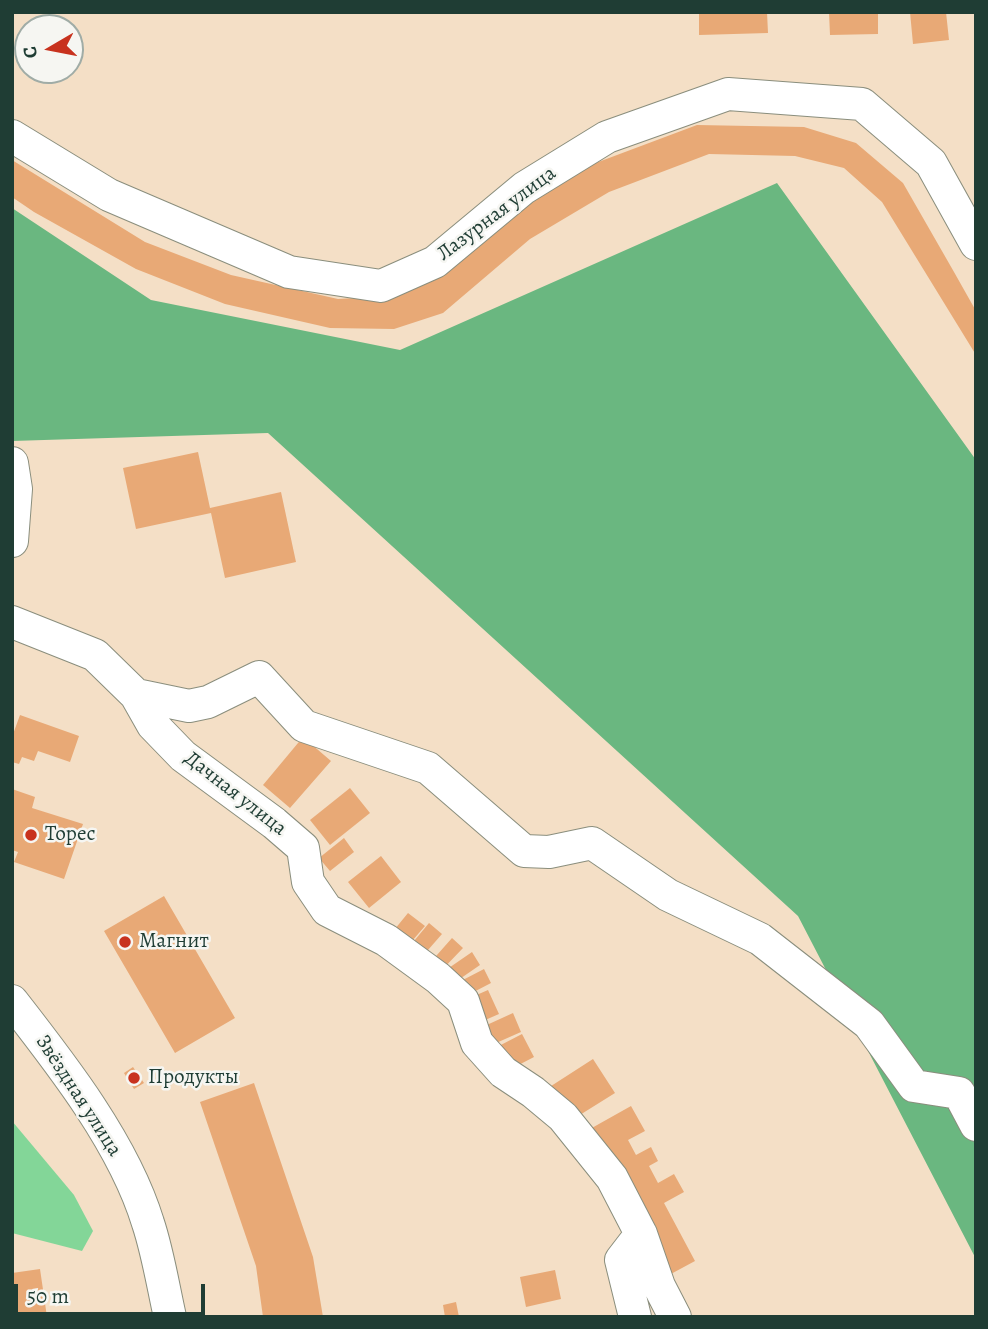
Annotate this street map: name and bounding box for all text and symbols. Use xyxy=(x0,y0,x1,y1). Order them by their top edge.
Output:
north arrow xyxy=(14,14,84,84)
text: С xyxy=(16,44,44,60)
street label: Лазурная улица xyxy=(433,161,561,267)
street label: Дачная улица xyxy=(179,746,291,842)
place label: Торес xyxy=(45,822,96,848)
marker: Торес xyxy=(23,827,39,843)
place label: Магнит xyxy=(139,929,209,955)
marker: Магнит xyxy=(117,934,133,950)
street label: Звёздная улица xyxy=(29,1031,127,1161)
place label: Продукты xyxy=(148,1065,239,1091)
marker: Продукты xyxy=(126,1070,142,1086)
scale bar xyxy=(18,1270,208,1314)
text: 50 m xyxy=(27,1282,69,1310)

